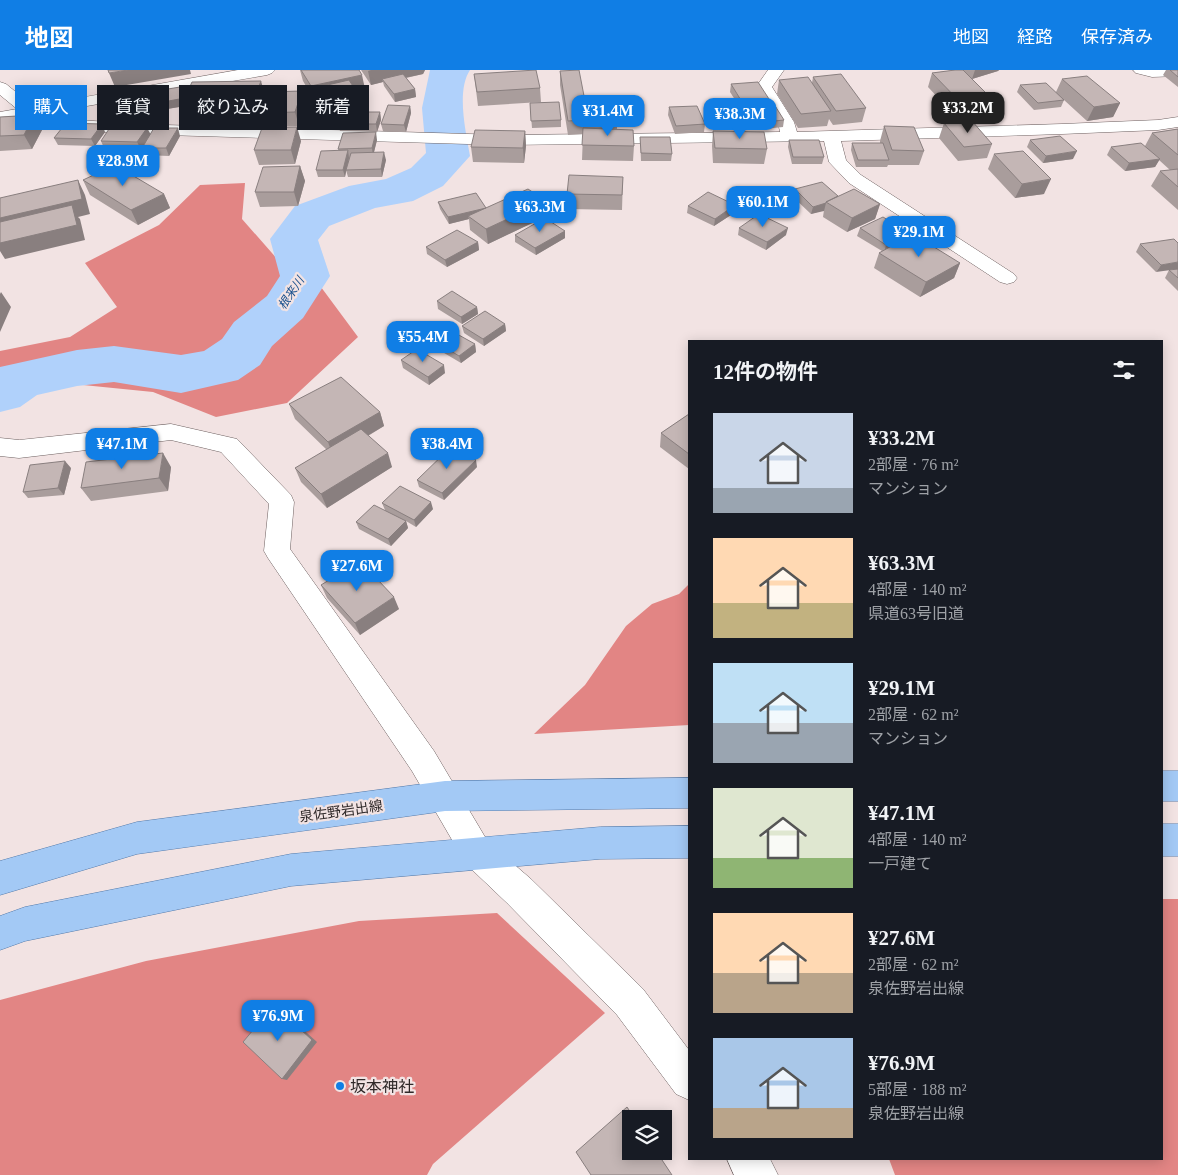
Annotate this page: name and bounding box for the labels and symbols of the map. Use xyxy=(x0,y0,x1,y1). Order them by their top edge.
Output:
pin: ¥33.2M xyxy=(927,92,1009,134)
pin: ¥31.4M xyxy=(567,94,649,137)
pin: ¥38.3M xyxy=(699,98,781,140)
pin: ¥28.9M xyxy=(82,144,164,187)
pin: ¥60.1M xyxy=(722,186,804,228)
pin: ¥63.3M xyxy=(499,190,581,233)
pin: ¥29.1M xyxy=(878,216,960,258)
water label: 根来川 xyxy=(275,273,308,312)
pin: ¥55.4M xyxy=(382,320,464,363)
pin: ¥47.1M xyxy=(81,428,163,470)
pin: ¥38.4M xyxy=(406,428,488,470)
pin: ¥27.6M xyxy=(316,550,398,592)
street label: 泉佐野岩出線 xyxy=(298,797,384,825)
pin: ¥76.9M xyxy=(237,1000,319,1042)
place label: 坂本神社 xyxy=(350,1078,414,1095)
marker: 坂本神社 xyxy=(334,1080,346,1092)

